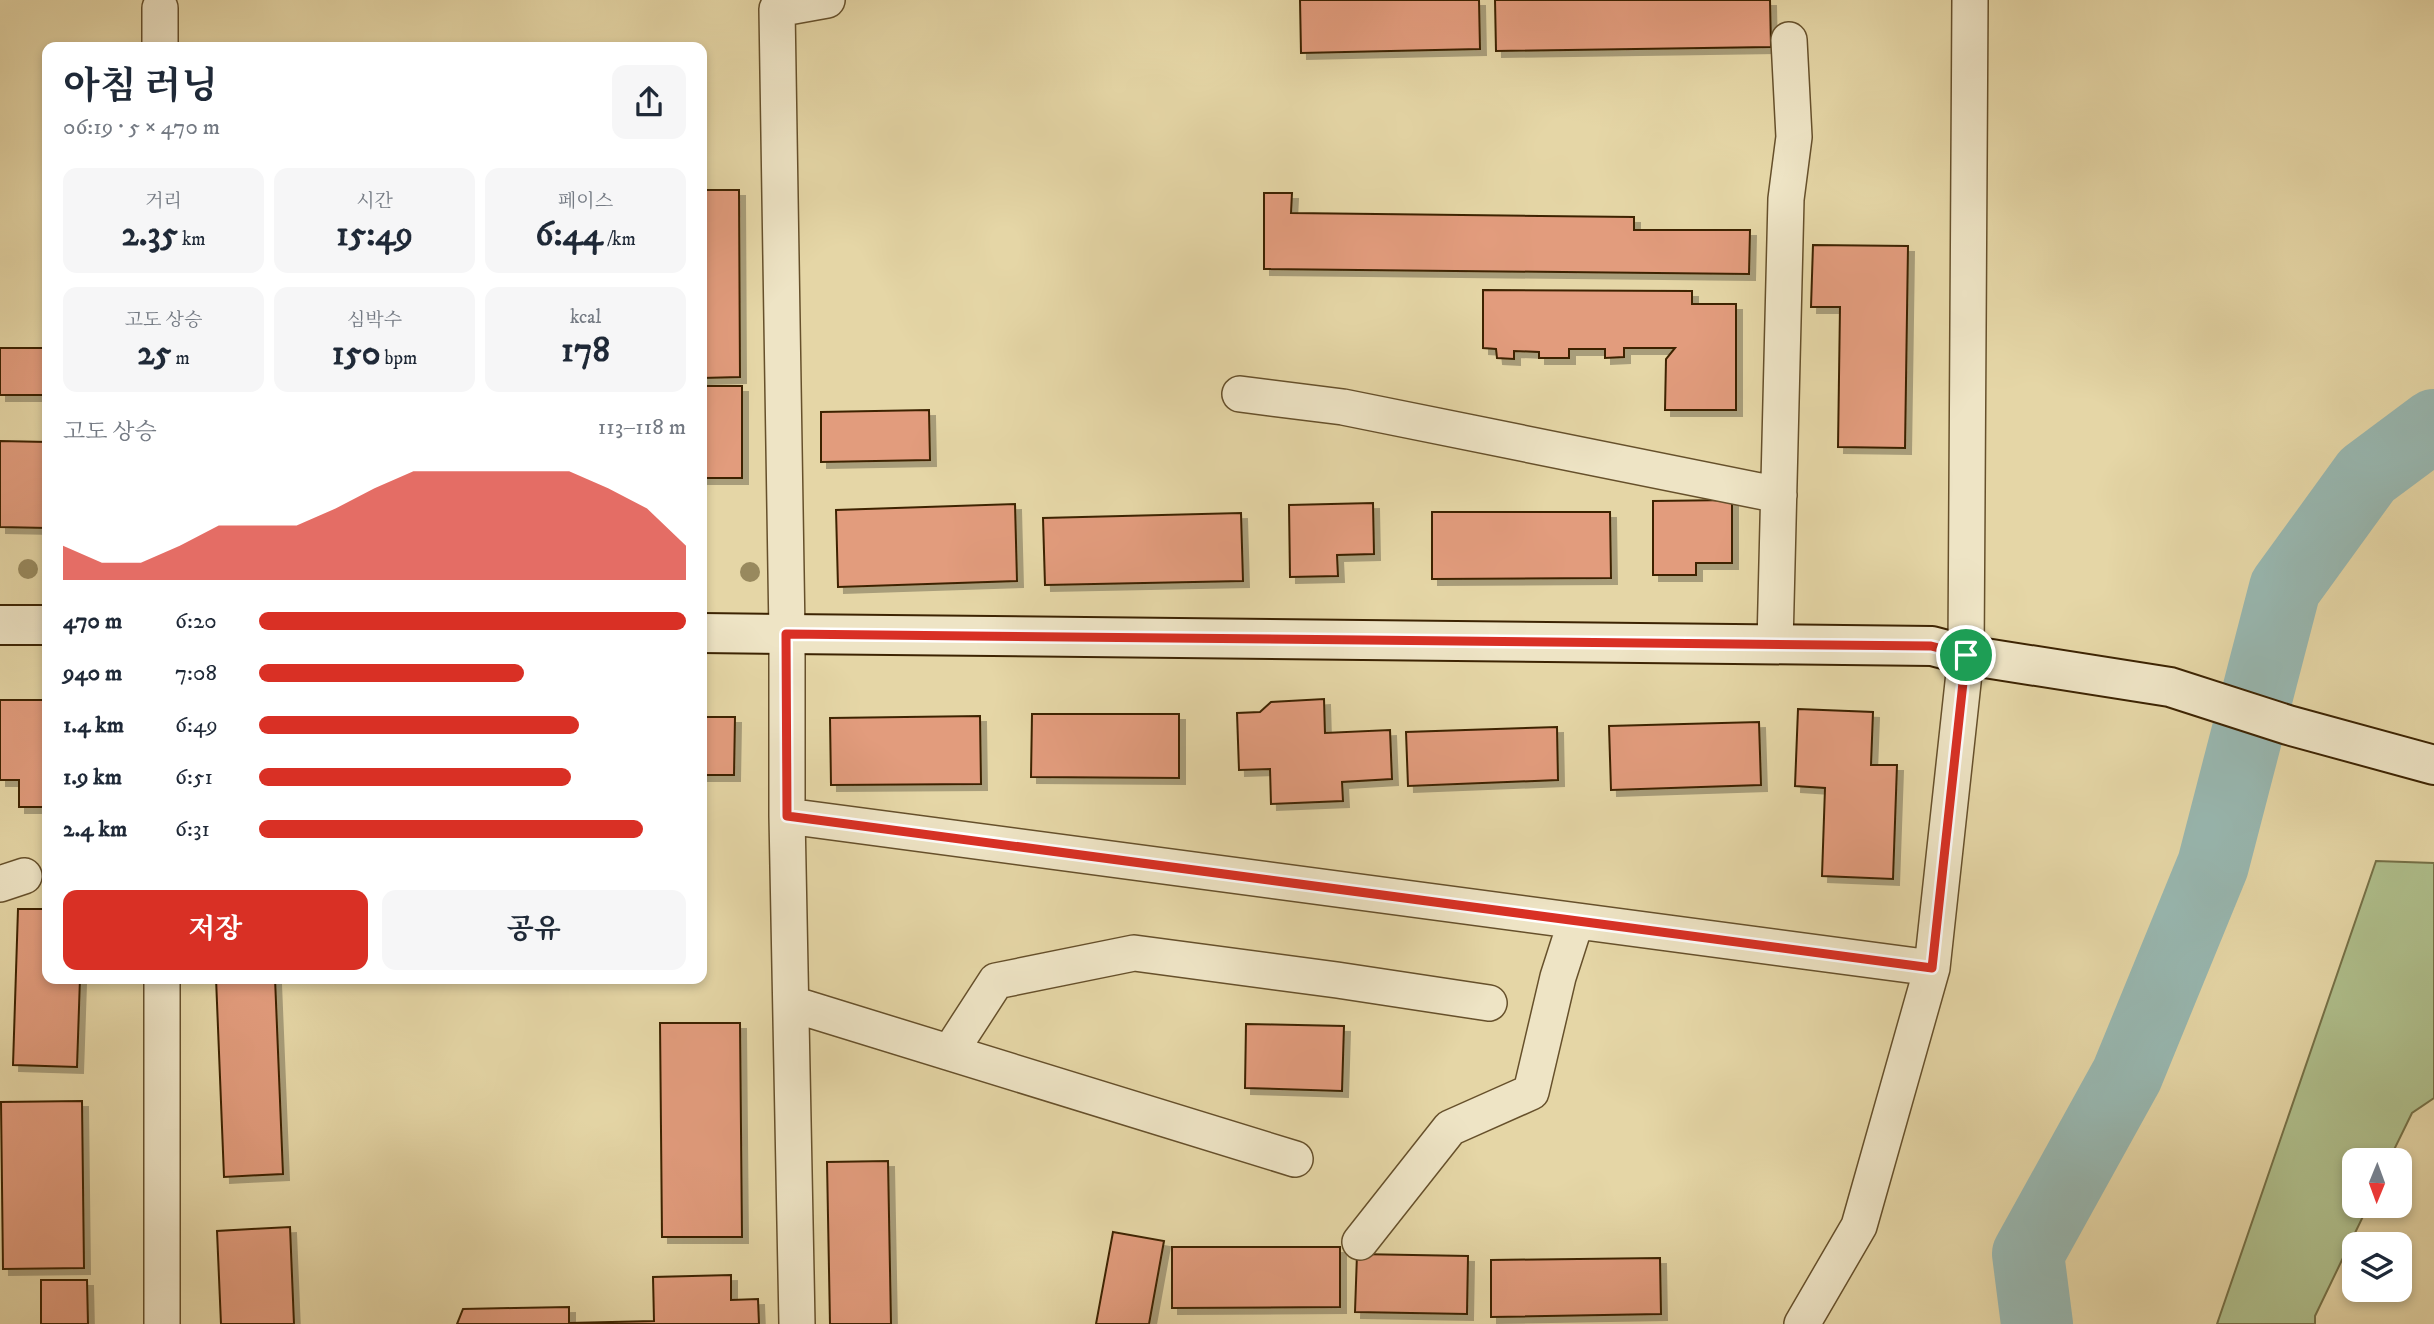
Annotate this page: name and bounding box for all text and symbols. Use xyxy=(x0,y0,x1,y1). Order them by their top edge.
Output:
text: 아침 러닝 xyxy=(63,63,218,111)
button: share xyxy=(612,65,686,139)
text: 06:19 · 5 × 470 m xyxy=(63,113,220,142)
text: 거리 xyxy=(145,190,182,213)
text: 시간 xyxy=(356,190,393,213)
text: 페이스 xyxy=(558,190,613,213)
text: 2.35 xyxy=(121,213,178,257)
text: 15:49 xyxy=(336,213,413,257)
text: 6:44 xyxy=(535,213,603,257)
text: km xyxy=(178,228,206,251)
text: /km xyxy=(603,228,636,251)
text: kcal xyxy=(570,306,601,329)
text: 고도 상승 xyxy=(125,309,202,332)
text: 심박수 xyxy=(347,309,402,332)
text: 178 xyxy=(561,329,610,373)
text: 25 xyxy=(137,332,172,376)
text: 150 xyxy=(332,332,381,376)
text: m xyxy=(172,347,190,370)
text: bpm xyxy=(381,347,417,370)
text: 113–118 m xyxy=(598,413,686,442)
text: 고도 상승 xyxy=(63,418,157,447)
text: 470 m xyxy=(63,607,122,636)
text: 6:20 xyxy=(175,607,217,636)
pin xyxy=(1936,625,1996,685)
icon: arrive xyxy=(1947,636,1985,674)
text: 940 m xyxy=(63,659,122,688)
text: 7:08 xyxy=(175,659,217,688)
text: 1.4 km xyxy=(63,711,124,740)
text: 6:49 xyxy=(175,711,218,740)
text: 1.9 km xyxy=(63,763,122,792)
text: 6:51 xyxy=(175,763,213,792)
text: 2.4 km xyxy=(63,815,127,844)
text: 6:31 xyxy=(175,815,210,844)
button: 저장 xyxy=(63,890,368,970)
button: 공유 xyxy=(382,890,686,970)
north arrow xyxy=(2342,1148,2412,1218)
map controls xyxy=(2342,1148,2412,1302)
button: layers xyxy=(2342,1232,2412,1302)

